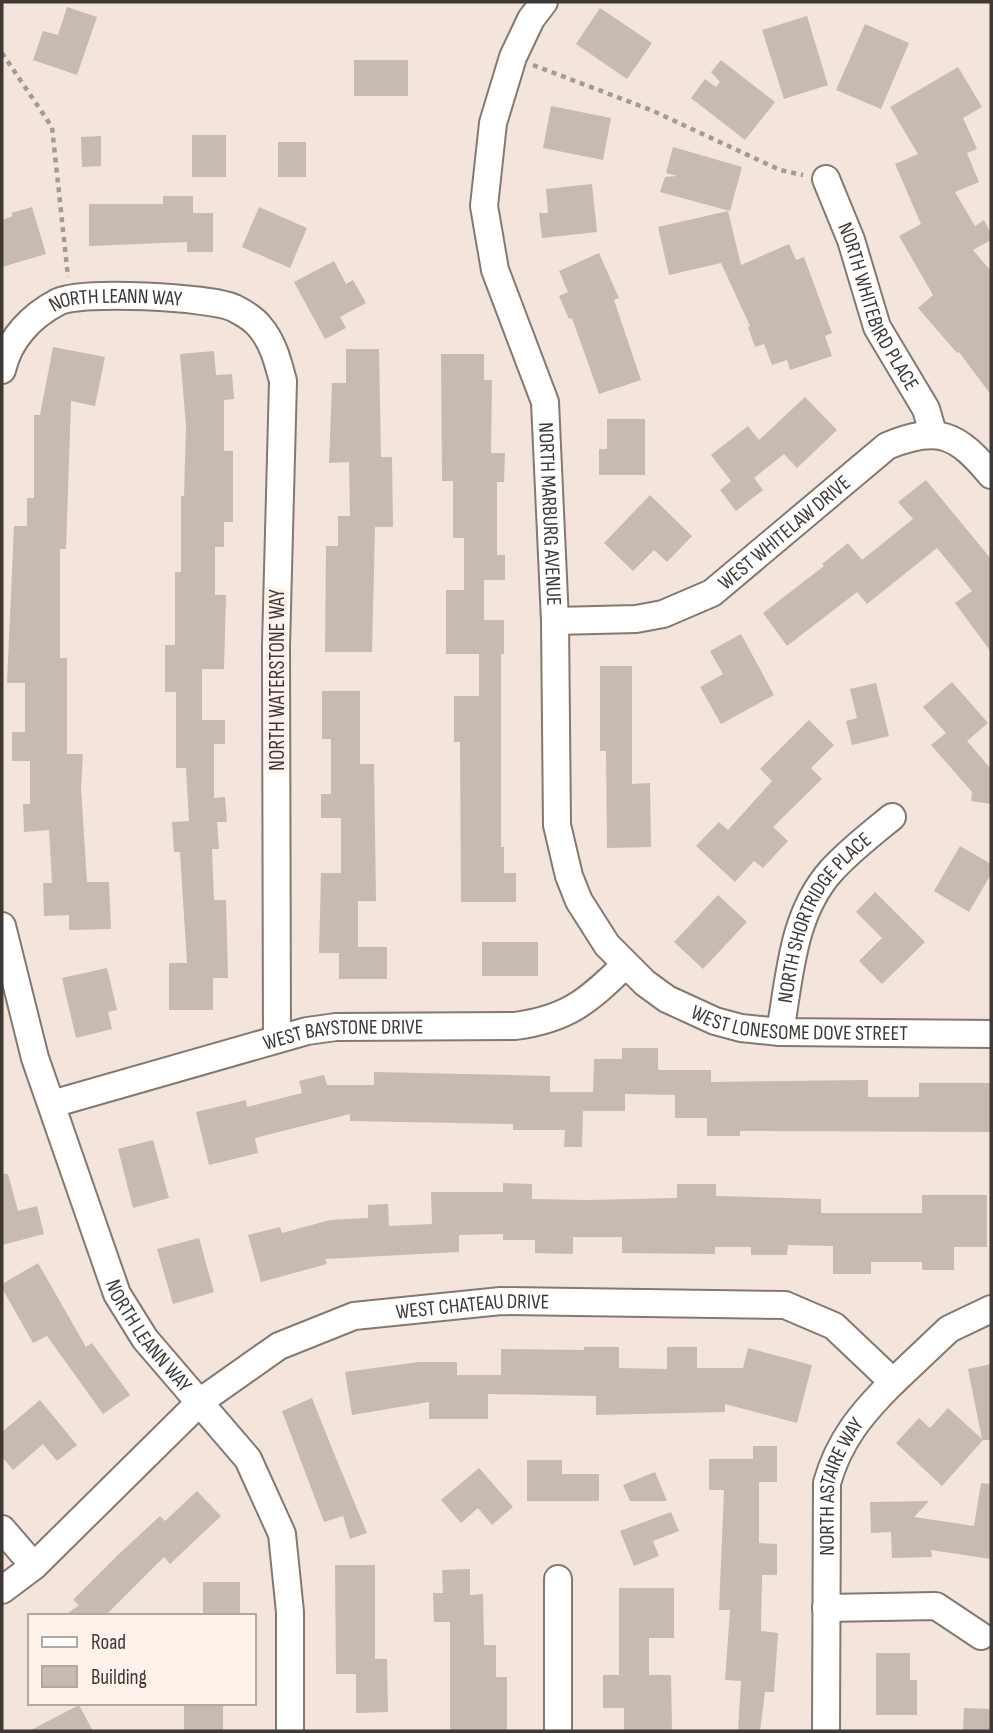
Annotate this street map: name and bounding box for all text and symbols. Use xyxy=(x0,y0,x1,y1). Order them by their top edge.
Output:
street label: NORTH WHITEBIRD PLACE xyxy=(833,219,924,395)
street label: NORTH LEANN WAY xyxy=(44,283,183,317)
street label: NORTH MARBURG AVENUE xyxy=(533,422,567,606)
street label: WEST WHITELAW DRIVE xyxy=(713,470,855,595)
street label: NORTH WATERSTONE WAY xyxy=(265,589,290,771)
street label: NORTH SHORTRIDGE PLACE xyxy=(772,827,876,1004)
street label: WEST LONESOME DOVE STREET xyxy=(687,999,908,1046)
street label: WEST BAYSTONE DRIVE xyxy=(260,1014,423,1055)
street label: NORTH LEANN WAY xyxy=(100,1276,197,1397)
street label: WEST CHATEAU DRIVE xyxy=(395,1288,549,1324)
street label: NORTH ASTAIRE WAY xyxy=(814,1413,869,1556)
legend xyxy=(28,1614,256,1705)
text: Road xyxy=(91,1630,126,1655)
text: Building xyxy=(91,1665,147,1690)

